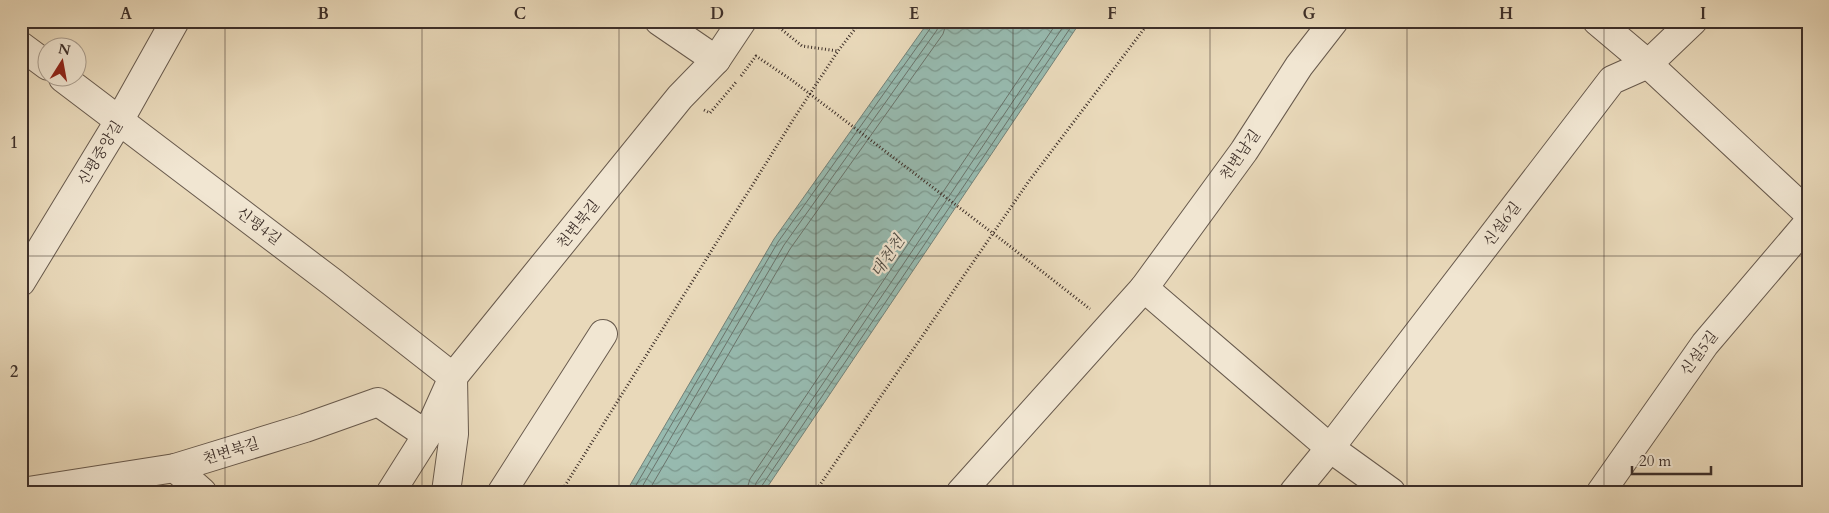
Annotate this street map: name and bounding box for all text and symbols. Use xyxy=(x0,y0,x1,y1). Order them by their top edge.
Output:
text: A xyxy=(120,3,132,25)
text: B xyxy=(317,3,329,25)
text: C xyxy=(514,3,526,25)
text: D xyxy=(710,3,724,25)
text: E xyxy=(909,3,919,25)
text: F xyxy=(1107,3,1117,25)
text: G xyxy=(1302,3,1316,25)
text: H xyxy=(1499,3,1513,25)
text: I xyxy=(1700,3,1706,25)
north arrow xyxy=(38,38,88,88)
text: N xyxy=(57,39,72,60)
street label: 신평중앙길 xyxy=(73,117,127,189)
street label: 천변남길 xyxy=(1215,126,1265,184)
text: 1 xyxy=(10,132,18,154)
street label: 천변북길 xyxy=(552,195,604,253)
street label: 신설6길 xyxy=(1479,198,1525,250)
street label: 신평4길 xyxy=(233,203,285,249)
water label: 대천천 xyxy=(866,230,911,282)
street label: 신설5길 xyxy=(1676,327,1722,379)
text: 2 xyxy=(10,361,18,383)
street label: 천변북길 xyxy=(200,433,262,469)
scale bar xyxy=(1632,443,1710,475)
text: 20 m xyxy=(1639,451,1671,471)

